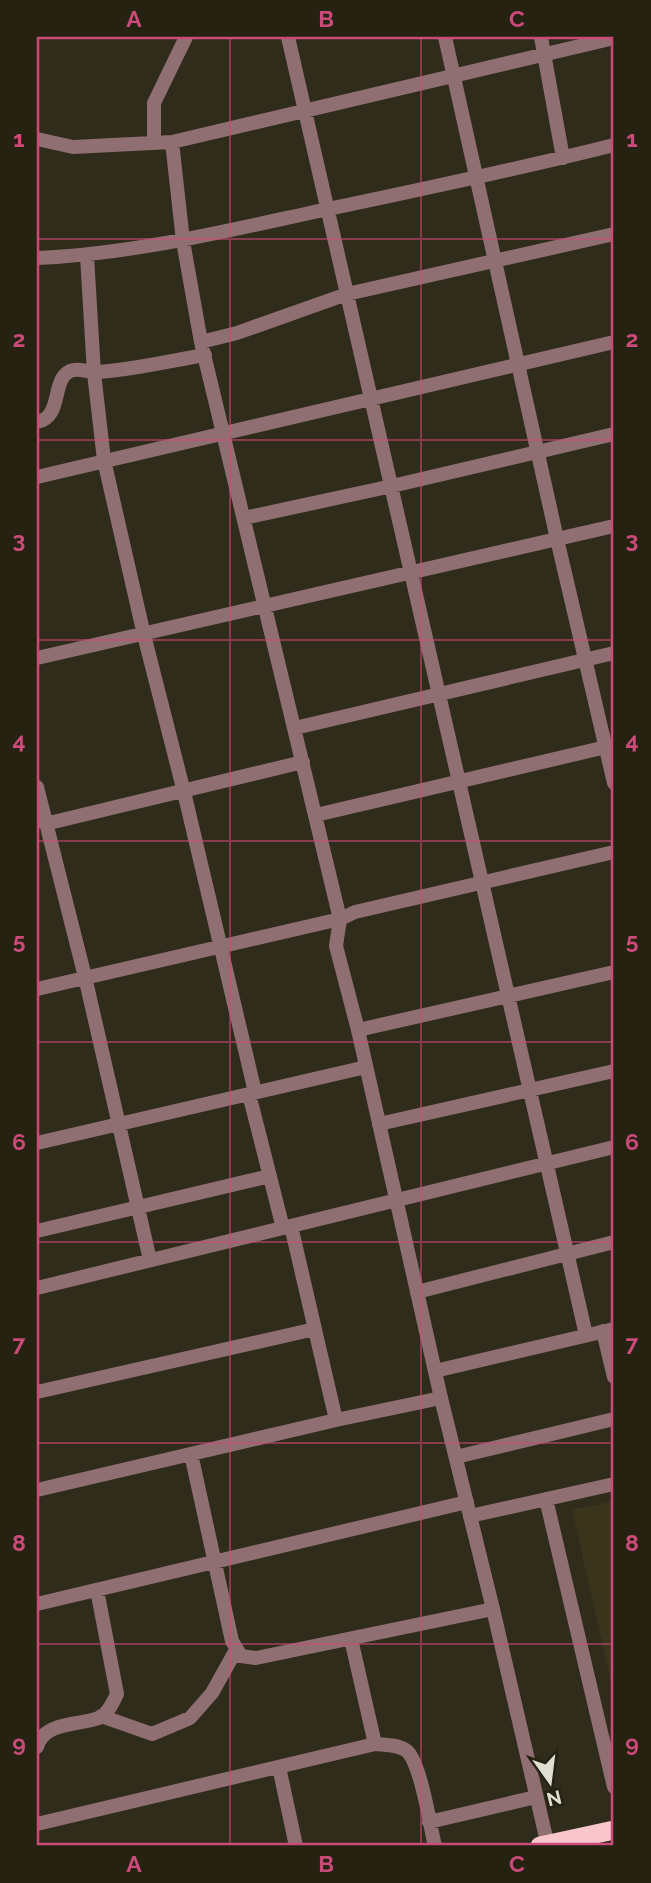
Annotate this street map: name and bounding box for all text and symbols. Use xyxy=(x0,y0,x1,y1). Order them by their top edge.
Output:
text: A xyxy=(126,5,142,32)
text: B xyxy=(318,5,334,32)
text: C xyxy=(509,5,525,32)
text: 1 xyxy=(13,125,25,152)
text: 1 xyxy=(626,125,638,152)
text: 2 xyxy=(13,325,25,352)
text: 2 xyxy=(626,325,638,352)
text: 3 xyxy=(13,526,25,553)
text: 3 xyxy=(626,526,638,553)
text: 4 xyxy=(12,727,26,754)
text: 4 xyxy=(625,727,639,754)
text: 5 xyxy=(13,927,26,954)
text: 5 xyxy=(626,927,639,954)
text: 6 xyxy=(12,1128,26,1155)
text: 6 xyxy=(625,1128,639,1155)
text: 7 xyxy=(13,1329,26,1356)
text: 7 xyxy=(626,1329,639,1356)
text: 8 xyxy=(12,1529,26,1556)
text: 8 xyxy=(625,1529,639,1556)
text: 9 xyxy=(12,1730,26,1757)
text: 9 xyxy=(625,1730,639,1757)
north arrow xyxy=(514,1746,584,1816)
text: N xyxy=(544,1786,564,1811)
text: A xyxy=(126,1850,142,1877)
text: B xyxy=(318,1850,334,1877)
text: C xyxy=(509,1850,525,1877)

